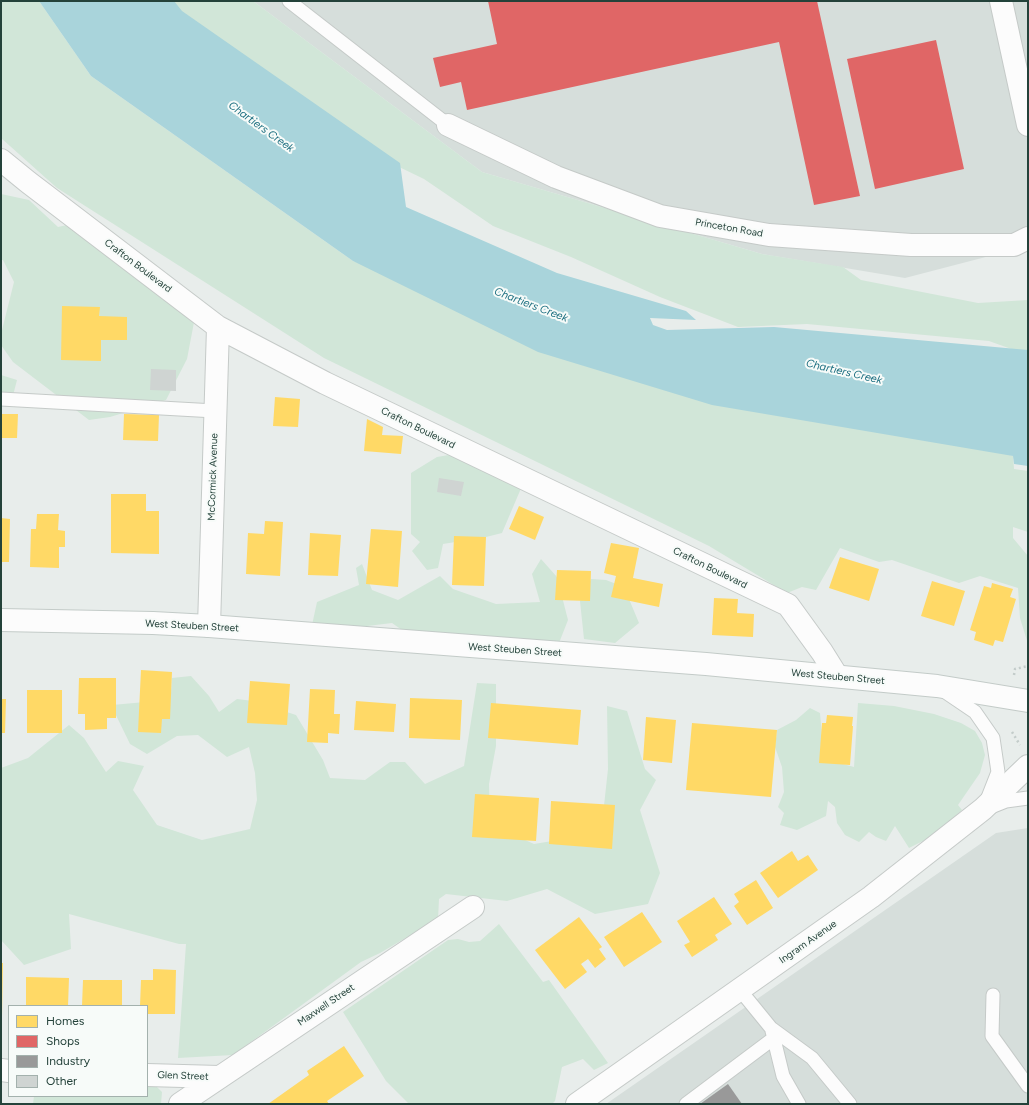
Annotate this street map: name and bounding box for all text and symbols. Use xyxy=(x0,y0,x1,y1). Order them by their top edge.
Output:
water label: Chartiers Creek xyxy=(226,99,296,155)
street label: Princeton Road xyxy=(694,216,764,240)
street label: Crafton Boulevard xyxy=(102,237,174,295)
water label: Chartiers Creek xyxy=(492,285,570,325)
water label: Chartiers Creek xyxy=(805,357,883,387)
street label: Crafton Boulevard xyxy=(379,405,457,451)
street label: McCormick Avenue xyxy=(205,433,221,521)
street label: Crafton Boulevard xyxy=(671,545,749,591)
street label: West Steuben Street xyxy=(145,618,239,634)
street label: West Steuben Street xyxy=(468,641,562,659)
street label: West Steuben Street xyxy=(791,667,885,687)
street label: Ingram Avenue xyxy=(777,918,839,966)
street label: Maxwell Street xyxy=(295,981,357,1029)
legend xyxy=(8,1005,148,1097)
text: Homes xyxy=(46,1014,84,1028)
text: Shops xyxy=(46,1034,80,1048)
text: Industry xyxy=(46,1054,90,1068)
street label: Glen Street xyxy=(157,1069,209,1083)
text: Other xyxy=(46,1074,77,1088)

